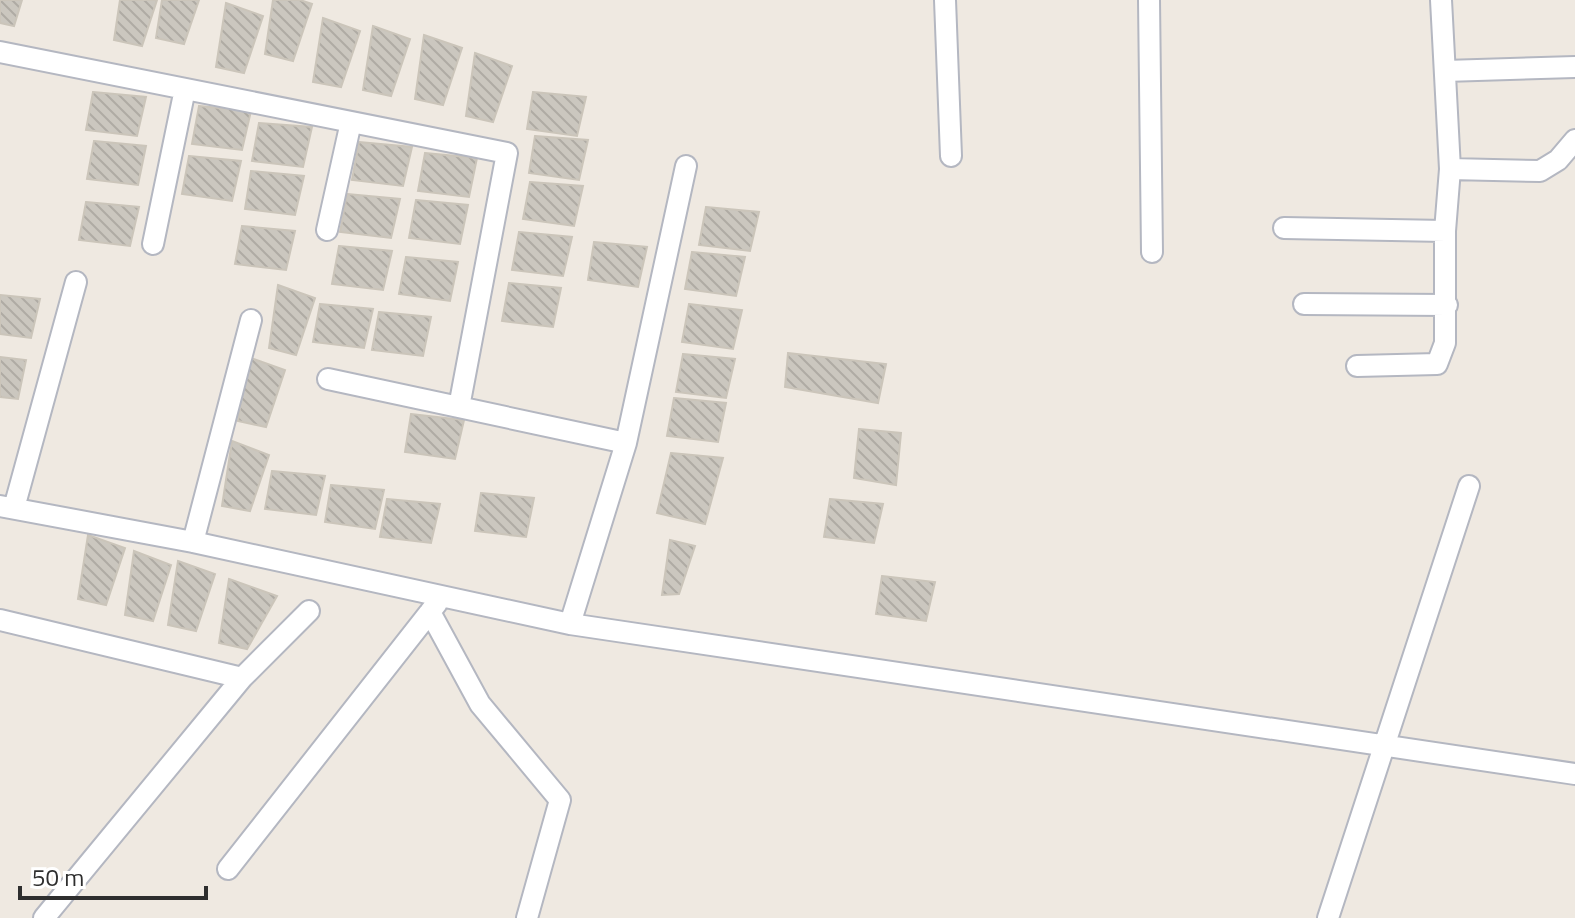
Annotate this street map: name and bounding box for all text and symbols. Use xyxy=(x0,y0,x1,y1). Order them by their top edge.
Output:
scale bar xyxy=(20,850,206,900)
text: 50 m xyxy=(32,859,84,895)

